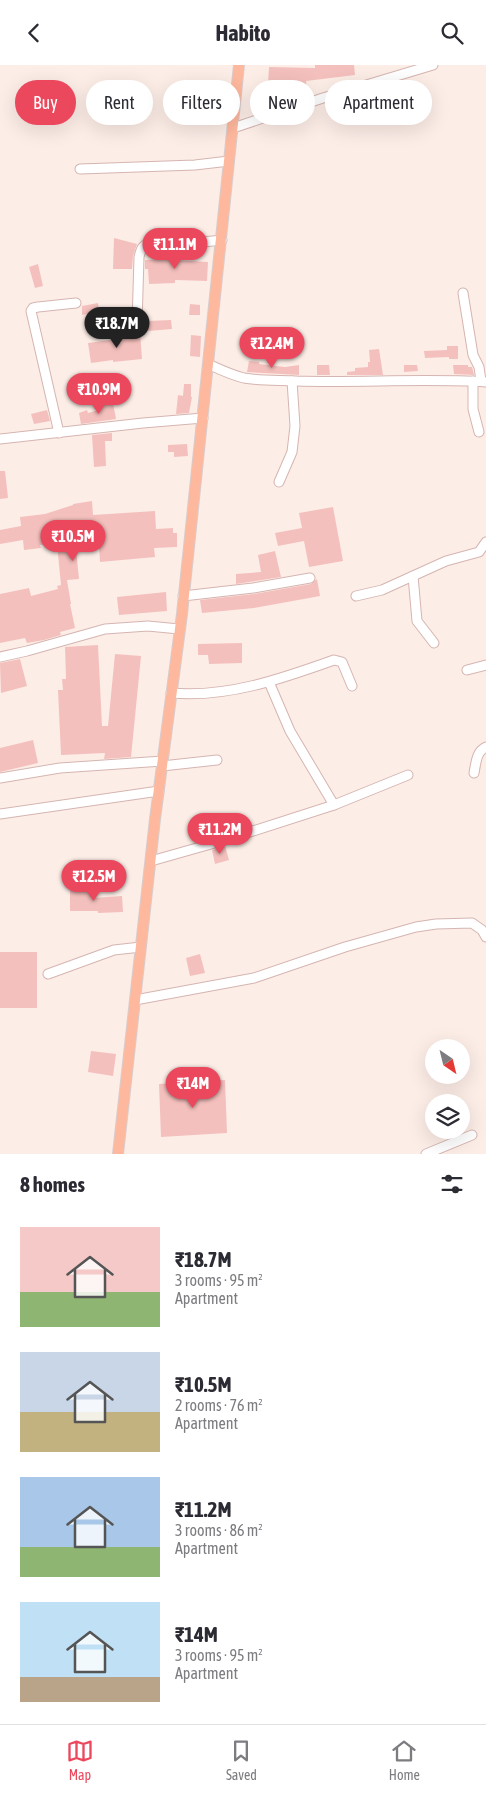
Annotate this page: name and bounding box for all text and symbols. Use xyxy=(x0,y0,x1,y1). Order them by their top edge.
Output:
icon: back xyxy=(20,19,48,47)
icon: search xyxy=(438,19,466,47)
text: Habito xyxy=(216,20,270,46)
chip: Buy xyxy=(15,80,76,125)
chip: Rent xyxy=(86,80,153,125)
chip: Filters xyxy=(163,80,240,125)
chip: New xyxy=(250,80,315,125)
chip: Apartment xyxy=(325,80,432,125)
pin: ₹11.1M xyxy=(134,227,216,270)
text: ₹11.1M xyxy=(153,235,197,253)
pin: ₹18.7M xyxy=(76,307,158,349)
text: ₹18.7M xyxy=(95,314,139,332)
pin: ₹12.4M xyxy=(231,327,313,369)
text: ₹12.4M xyxy=(250,334,294,352)
pin: ₹10.9M xyxy=(58,373,140,415)
text: ₹10.9M xyxy=(77,380,121,398)
pin: ₹10.5M xyxy=(32,519,114,562)
text: ₹10.5M xyxy=(51,527,95,545)
pin: ₹11.2M xyxy=(179,813,261,855)
text: ₹11.2M xyxy=(198,820,242,838)
pin: ₹12.5M xyxy=(53,859,135,902)
text: ₹12.5M xyxy=(72,867,116,885)
north arrow xyxy=(425,1039,470,1084)
map controls xyxy=(425,1039,470,1139)
pin: ₹14M xyxy=(163,1067,223,1109)
text: ₹14M xyxy=(177,1074,209,1092)
button: layers xyxy=(425,1094,470,1139)
icon: filters xyxy=(438,1170,466,1198)
text: 8 homes xyxy=(20,1172,85,1196)
icon: home xyxy=(60,1247,120,1307)
text: ₹18.7M xyxy=(175,1247,231,1271)
text: 3 rooms · 95 m² xyxy=(175,1271,263,1289)
text: Apartment xyxy=(175,1289,238,1307)
icon: home xyxy=(60,1372,120,1432)
text: ₹10.5M xyxy=(175,1372,231,1396)
text: 2 rooms · 76 m² xyxy=(175,1396,263,1414)
text: Apartment xyxy=(175,1414,238,1432)
icon: home xyxy=(60,1497,120,1557)
text: ₹11.2M xyxy=(175,1497,231,1521)
text: 3 rooms · 86 m² xyxy=(175,1521,263,1539)
text: Apartment xyxy=(175,1539,238,1557)
icon: home xyxy=(60,1622,120,1682)
text: ₹14M xyxy=(175,1622,218,1646)
text: 3 rooms · 95 m² xyxy=(175,1646,263,1664)
text: Apartment xyxy=(175,1664,238,1682)
tab: Map xyxy=(66,1737,94,1783)
tab: Saved xyxy=(226,1737,257,1783)
tab: Home xyxy=(389,1737,420,1783)

